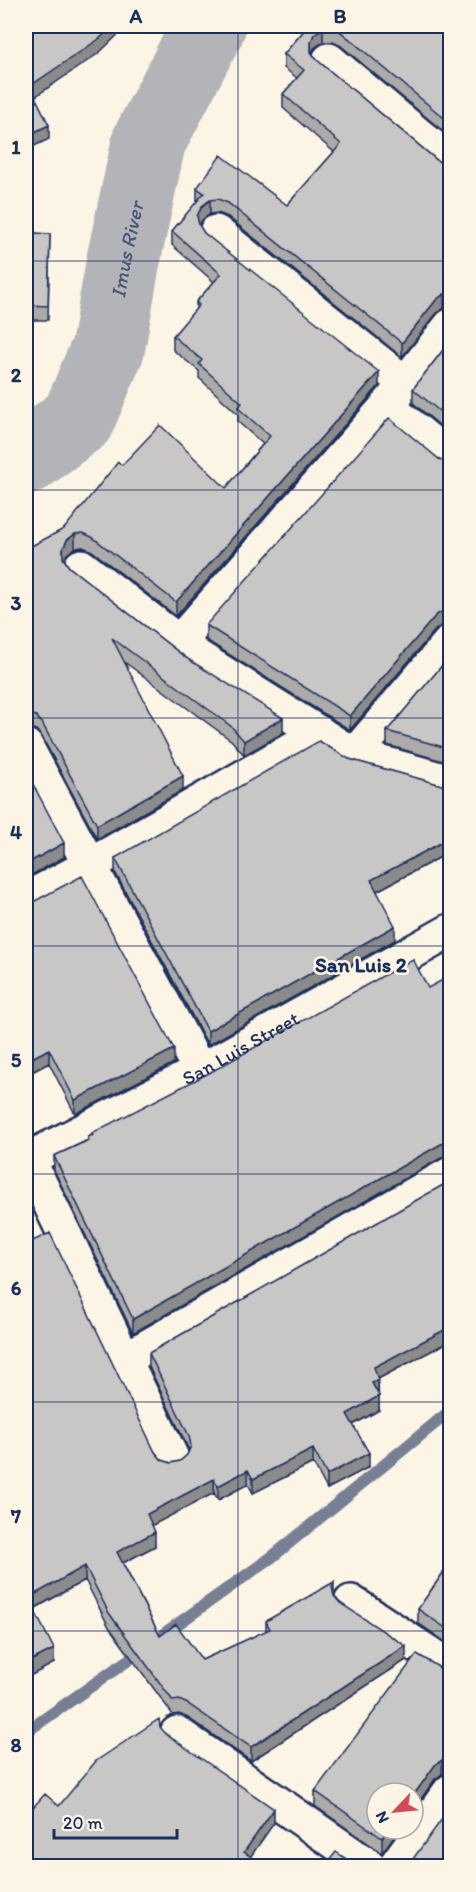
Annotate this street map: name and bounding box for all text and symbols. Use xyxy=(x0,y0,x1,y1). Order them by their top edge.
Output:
text: A xyxy=(129,4,143,28)
text: B xyxy=(334,4,347,28)
text: 1 xyxy=(11,135,21,159)
water label: Imus River xyxy=(104,197,149,300)
text: 2 xyxy=(11,363,22,387)
text: 3 xyxy=(11,591,22,615)
text: 4 xyxy=(10,820,22,844)
district label: San Luis 2 xyxy=(315,952,407,977)
street label: San Luis Street xyxy=(178,1006,304,1090)
text: 5 xyxy=(11,1048,22,1072)
text: 6 xyxy=(11,1276,22,1300)
text: 7 xyxy=(10,1504,21,1528)
text: 8 xyxy=(11,1733,22,1757)
north arrow xyxy=(365,1781,425,1841)
scale bar xyxy=(54,1802,177,1840)
text: N xyxy=(371,1808,393,1826)
text: 20 m xyxy=(63,1812,103,1834)

